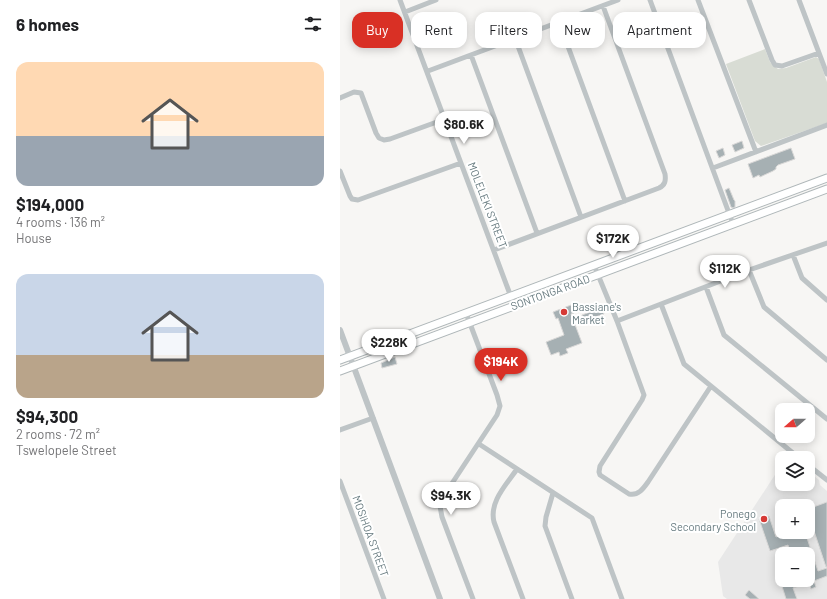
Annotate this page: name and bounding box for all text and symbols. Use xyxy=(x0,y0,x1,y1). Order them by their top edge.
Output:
chip: Buy xyxy=(352,12,403,48)
chip: Rent xyxy=(411,12,467,48)
chip: Filters xyxy=(475,12,542,48)
chip: New xyxy=(550,12,605,48)
chip: Apartment xyxy=(613,12,706,48)
icon: filters xyxy=(302,13,324,35)
text: 6 homes xyxy=(16,14,79,34)
icon: home xyxy=(134,88,206,160)
pin: $80.6K xyxy=(431,111,497,145)
text: $80.6K xyxy=(444,116,484,132)
street label: MOLELEKI STREET xyxy=(466,160,510,250)
text: $194,000 xyxy=(16,194,84,214)
text: 4 rooms · 136 m² xyxy=(16,214,105,230)
pin: $172K xyxy=(585,225,641,259)
text: House xyxy=(16,230,52,246)
text: $172K xyxy=(596,230,630,246)
pin: $112K xyxy=(697,255,753,289)
text: $112K xyxy=(709,260,741,276)
street label: SONTONGA ROAD xyxy=(509,272,592,312)
icon: home xyxy=(134,300,206,372)
place label: Bassiane's Market xyxy=(572,300,621,326)
marker: Bassiane's Market xyxy=(559,307,569,317)
pin: $228K xyxy=(361,329,417,363)
text: $228K xyxy=(370,334,408,350)
pin: $194K xyxy=(473,348,529,382)
text: $194K xyxy=(484,353,518,369)
north arrow xyxy=(775,403,815,443)
map controls xyxy=(775,403,815,587)
text: $94,300 xyxy=(16,406,78,426)
text: 2 rooms · 72 m² xyxy=(16,426,100,442)
text: Tswelopele Street xyxy=(16,442,117,458)
button: layers xyxy=(775,451,815,491)
pin: $94.3K xyxy=(418,482,484,516)
text: $94.3K xyxy=(431,487,471,503)
street label: MOSIHOA STREET xyxy=(350,494,392,578)
button: + xyxy=(775,499,815,539)
place label: Ponego Secondary School xyxy=(670,507,756,533)
marker: Ponego Secondary School xyxy=(759,514,769,524)
button: − xyxy=(775,547,815,587)

